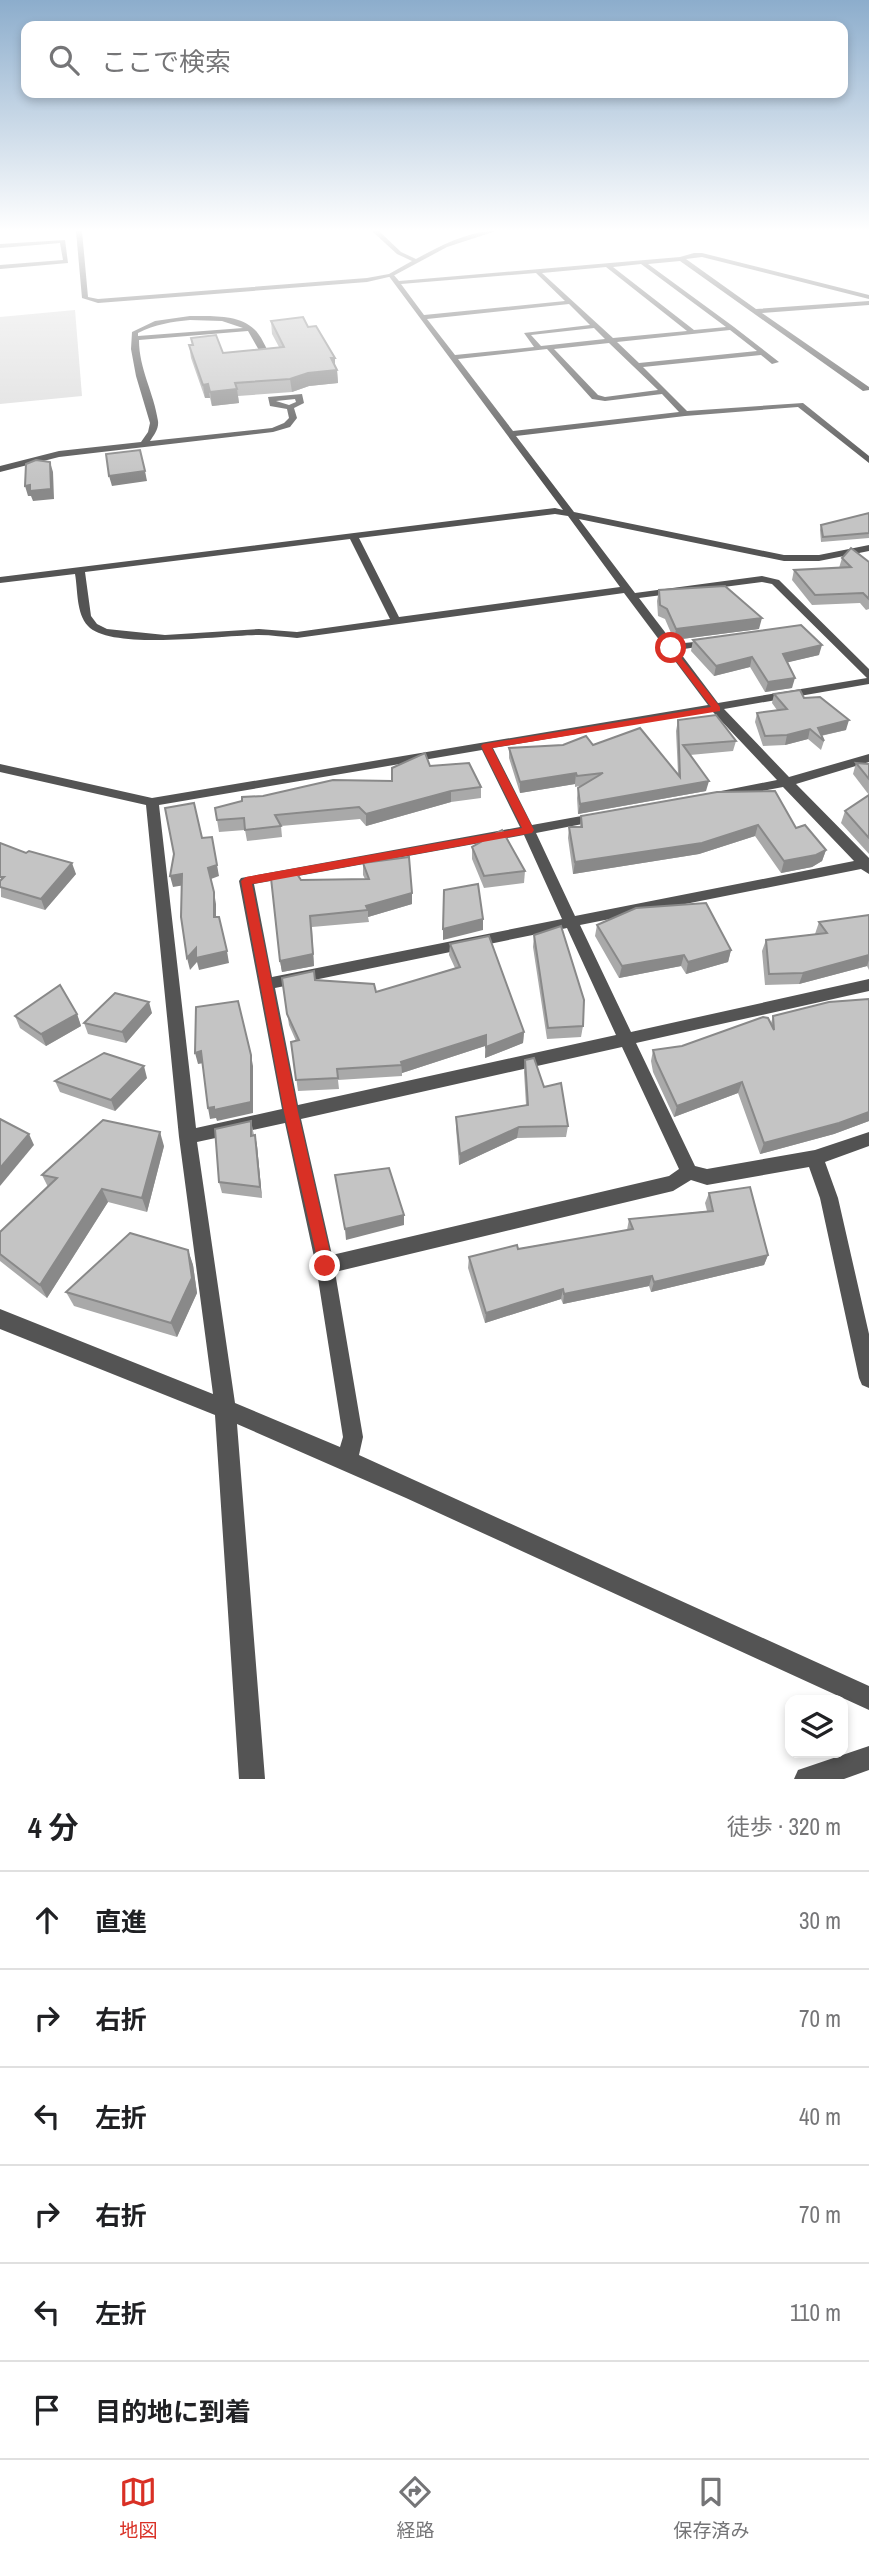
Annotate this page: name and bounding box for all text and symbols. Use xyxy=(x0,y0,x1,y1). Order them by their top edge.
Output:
search box xyxy=(21,21,848,98)
icon: search xyxy=(45,41,83,79)
text: ここで検索 xyxy=(101,44,231,79)
route start xyxy=(655,632,686,663)
route end xyxy=(309,1250,340,1281)
map controls xyxy=(785,1695,848,1758)
button: layers xyxy=(785,1695,848,1758)
text: 4 分 xyxy=(28,1807,79,1847)
text: 徒歩 · 320 m xyxy=(727,1811,841,1842)
icon: ahead xyxy=(28,1901,66,1939)
text: 直進 xyxy=(95,1904,147,1939)
text: 30 m xyxy=(799,1905,841,1936)
icon: right xyxy=(28,1999,66,2037)
text: 右折 xyxy=(95,2002,147,2037)
text: 70 m xyxy=(799,2003,841,2034)
icon: left xyxy=(28,2097,66,2135)
text: 左折 xyxy=(95,2100,147,2135)
text: 40 m xyxy=(799,2101,841,2132)
icon: right xyxy=(28,2195,66,2233)
text: 右折 xyxy=(95,2198,147,2233)
text: 70 m xyxy=(799,2199,841,2230)
icon: left xyxy=(28,2293,66,2331)
text: 左折 xyxy=(95,2296,147,2331)
text: 110 m xyxy=(790,2297,841,2328)
icon: arrive xyxy=(28,2391,66,2429)
text: 目的地に到着 xyxy=(95,2394,251,2429)
tab: 地図 xyxy=(119,2473,158,2543)
tab: 経路 xyxy=(396,2473,435,2543)
tab: 保存済み xyxy=(673,2473,750,2543)

